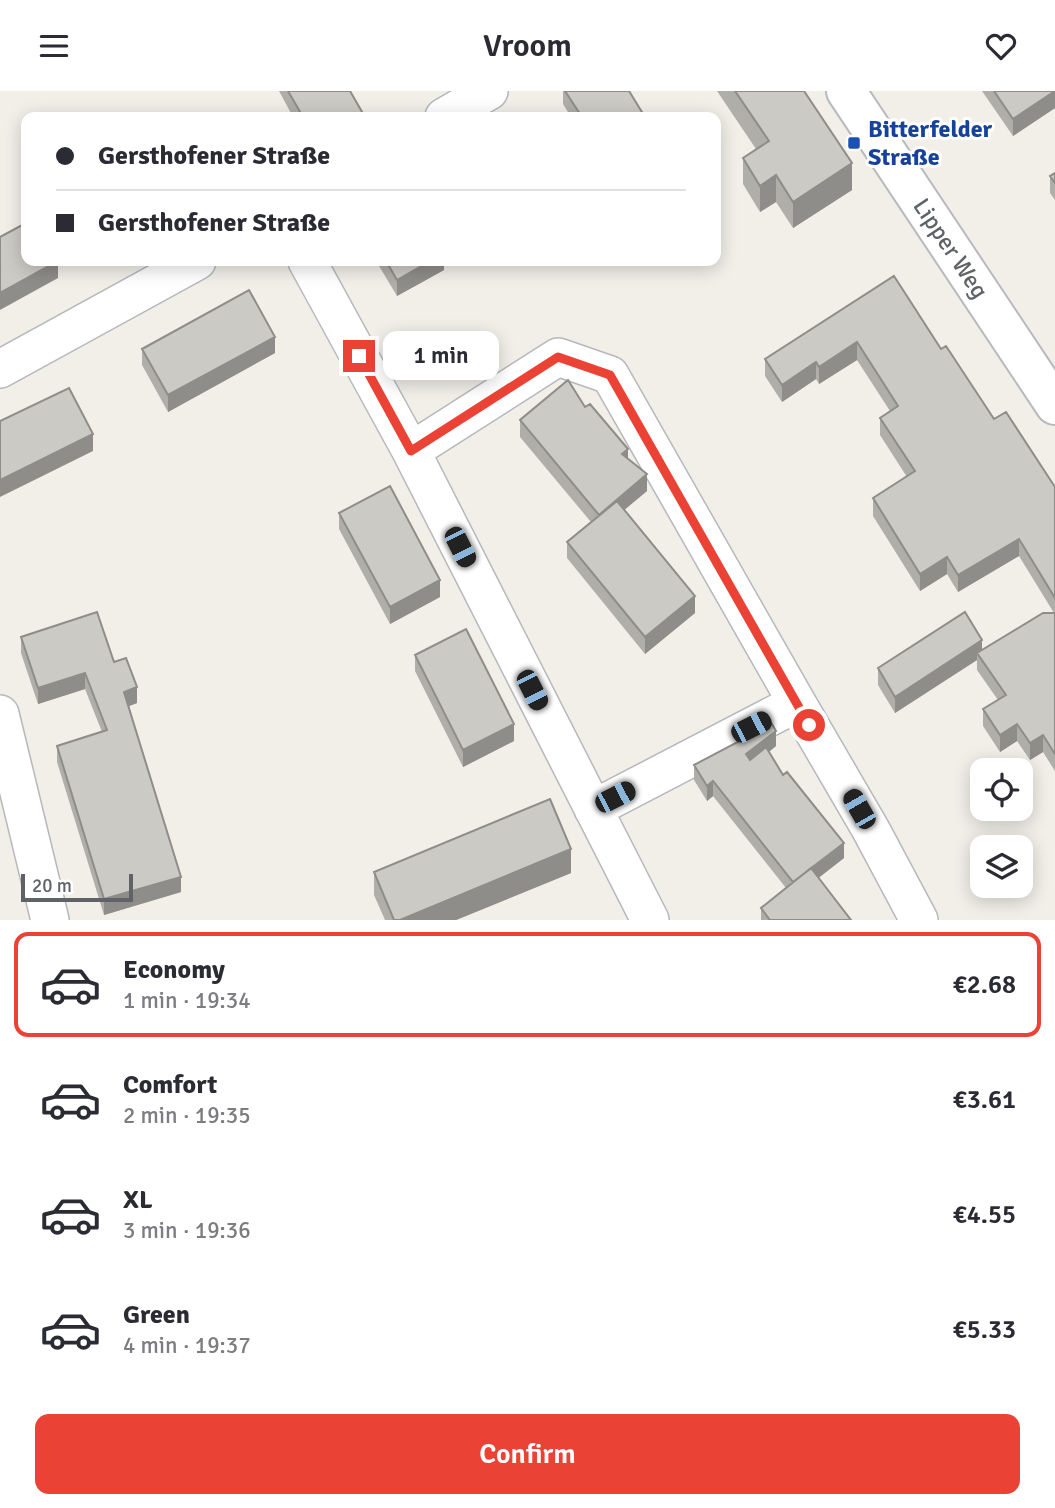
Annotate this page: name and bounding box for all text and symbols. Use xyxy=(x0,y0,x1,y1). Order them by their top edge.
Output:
text: Vroom xyxy=(483,26,572,65)
icon: menu xyxy=(35,27,73,65)
icon: heart xyxy=(982,27,1020,65)
place label: Bitterfelder Straße xyxy=(868,114,993,172)
marker: Bitterfelder Straße xyxy=(846,135,862,151)
text: Gersthofener Straße xyxy=(98,140,330,172)
street label: Lipper Weg xyxy=(907,192,995,304)
text: Gersthofener Straße xyxy=(98,207,330,239)
callout: 1 min xyxy=(384,331,499,381)
route end xyxy=(343,340,375,372)
text: 1 min xyxy=(413,341,469,370)
car xyxy=(442,524,479,570)
car xyxy=(514,667,551,713)
car xyxy=(728,708,775,746)
route start xyxy=(793,709,825,741)
map controls xyxy=(970,758,1033,898)
button: locate xyxy=(970,758,1033,821)
car xyxy=(592,778,639,816)
car xyxy=(840,786,879,832)
button: layers xyxy=(970,835,1033,898)
scale bar xyxy=(21,871,133,903)
text: 20 m xyxy=(32,874,72,898)
icon: car xyxy=(39,953,102,1016)
text: Economy xyxy=(123,954,225,986)
text: €2.68 xyxy=(953,969,1016,1001)
text: 1 min · 19:34 xyxy=(123,986,251,1015)
icon: car xyxy=(39,1068,102,1131)
text: Comfort xyxy=(123,1069,217,1101)
text: €3.61 xyxy=(953,1084,1016,1116)
text: 2 min · 19:35 xyxy=(123,1101,251,1130)
icon: car xyxy=(39,1183,102,1246)
text: XL xyxy=(123,1184,153,1216)
text: €4.55 xyxy=(953,1199,1016,1231)
text: 3 min · 19:36 xyxy=(123,1216,251,1245)
icon: car xyxy=(39,1298,102,1361)
text: Green xyxy=(123,1299,190,1331)
text: €5.33 xyxy=(953,1314,1016,1346)
text: 4 min · 19:37 xyxy=(123,1331,251,1360)
button: Confirm xyxy=(35,1414,1020,1494)

